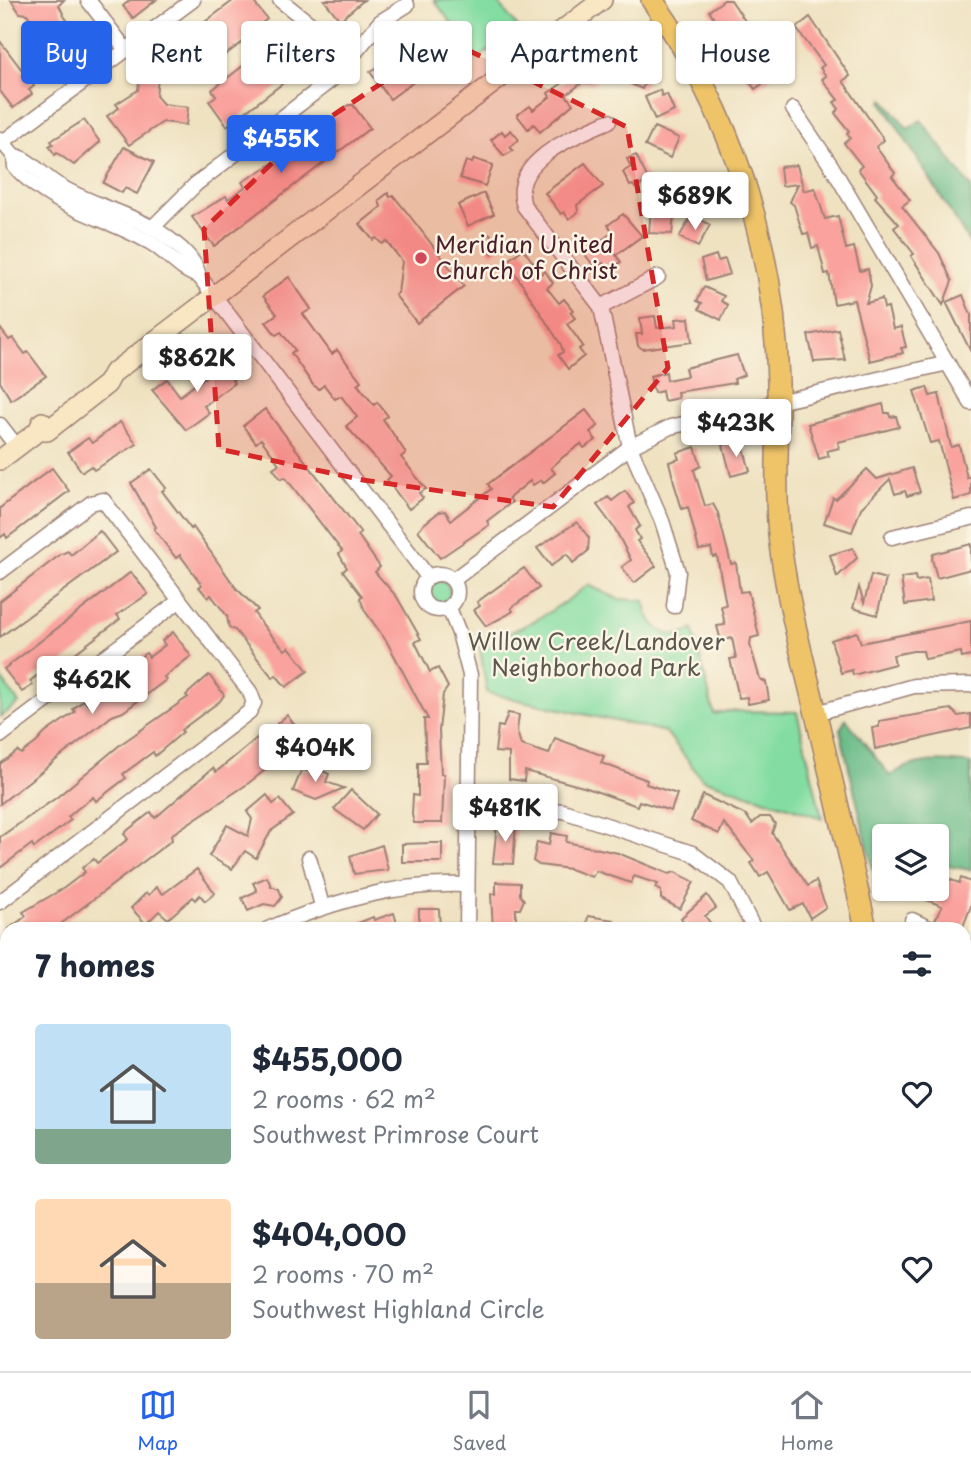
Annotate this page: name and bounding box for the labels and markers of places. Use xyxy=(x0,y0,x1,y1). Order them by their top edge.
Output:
pin: $455K xyxy=(232,116,330,175)
pin: $689K xyxy=(646,173,744,232)
place label: Meridian United Church of Christ xyxy=(435,226,618,287)
marker: Meridian United Church of Christ xyxy=(413,250,429,266)
pin: $862K xyxy=(148,334,246,394)
pin: $423K xyxy=(687,400,785,459)
pin: $462K xyxy=(43,656,141,716)
pin: $404K xyxy=(266,724,364,784)
pin: $481K xyxy=(456,784,554,844)

